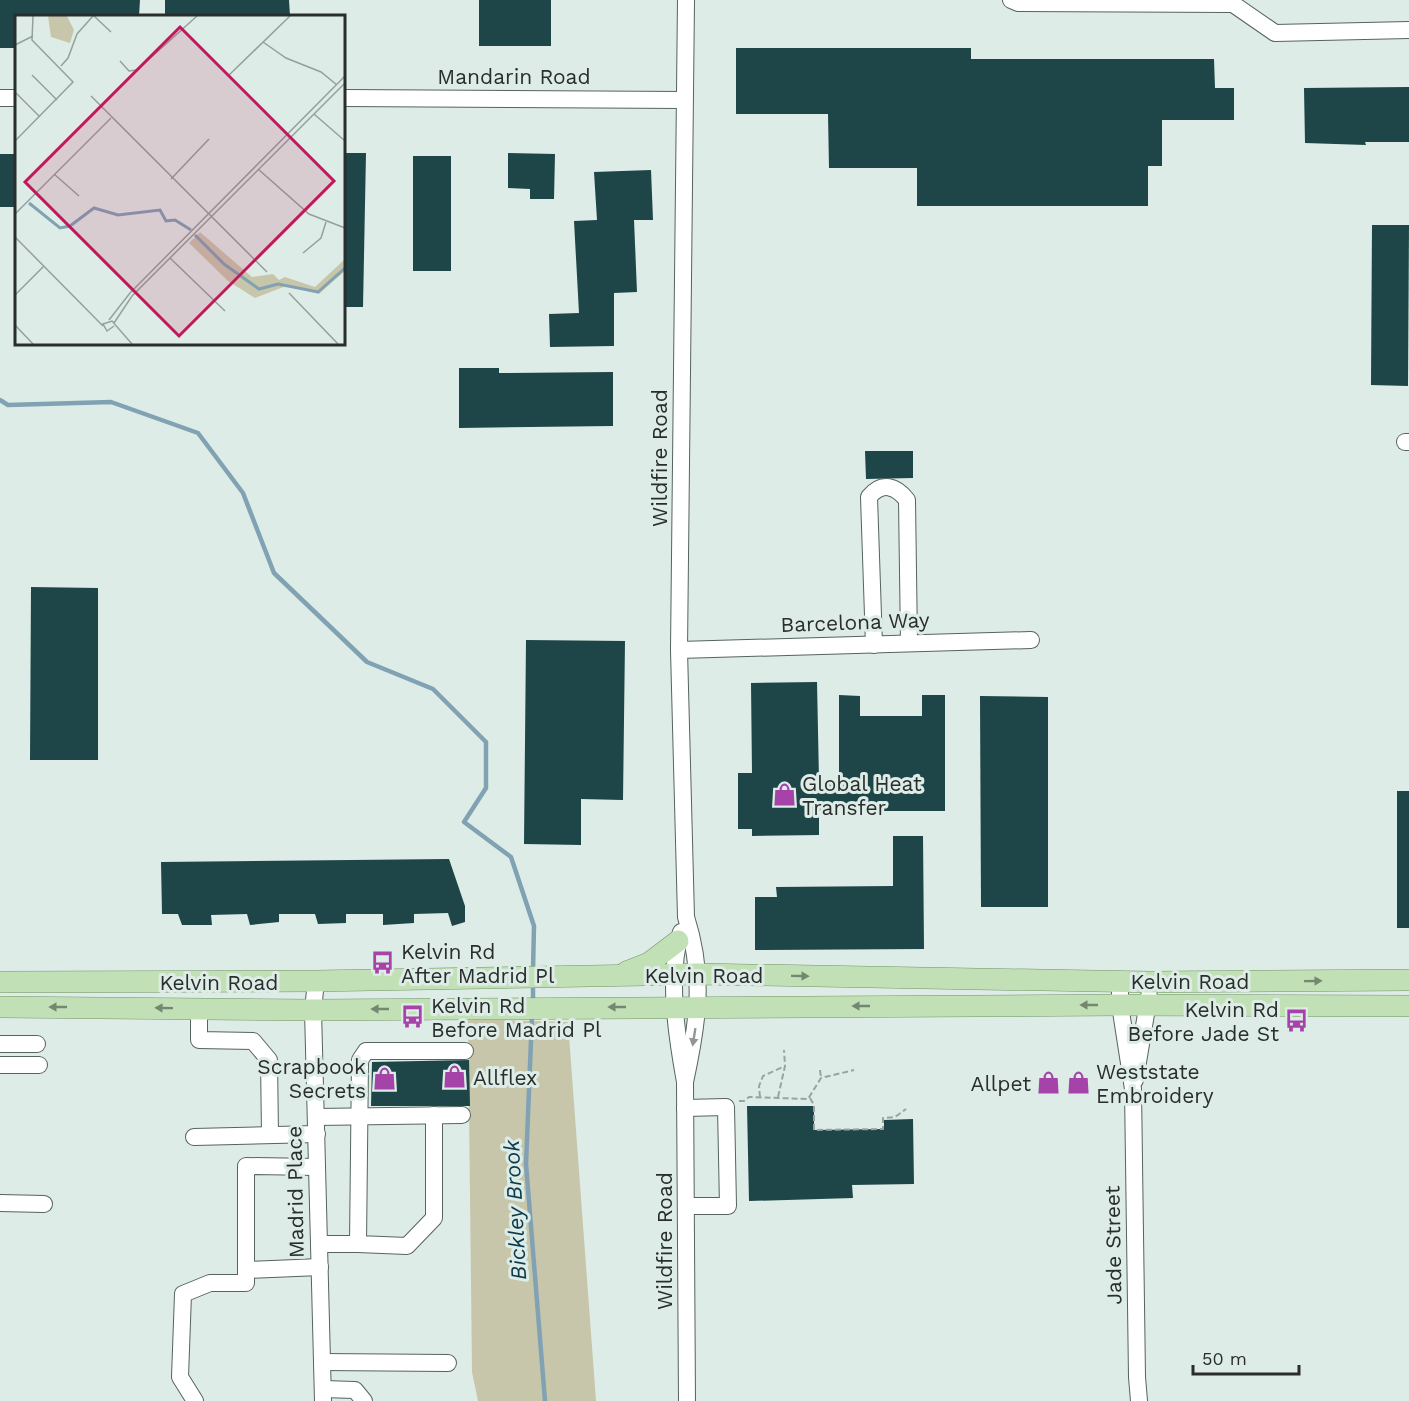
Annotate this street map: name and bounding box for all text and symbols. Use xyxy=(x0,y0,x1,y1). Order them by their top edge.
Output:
inset map xyxy=(15,15,345,345)
street label: Mandarin Road xyxy=(437,64,591,89)
street label: Wildfire Road xyxy=(647,389,672,527)
street label: Barcelona Way xyxy=(780,607,930,637)
place label: Global Heat Transfer xyxy=(802,771,922,820)
shop icon: Global Heat Transfer xyxy=(771,782,797,808)
place label: Kelvin Rd After Madrid Pl xyxy=(401,939,555,988)
bus stop icon: Kelvin Rd After Madrid Pl xyxy=(370,950,396,976)
street label: Kelvin Road xyxy=(645,963,763,988)
street label: Kelvin Road xyxy=(1131,969,1249,994)
street label: Kelvin Road xyxy=(160,970,278,995)
one-way arrow xyxy=(790,971,809,981)
one-way arrow xyxy=(1304,976,1323,986)
place label: Kelvin Rd Before Madrid Pl xyxy=(431,993,602,1042)
place label: Kelvin Rd Before Jade St xyxy=(1128,997,1279,1046)
one-way arrow xyxy=(1080,1000,1099,1010)
one-way arrow xyxy=(851,1001,870,1011)
one-way arrow xyxy=(49,1002,68,1012)
one-way arrow xyxy=(607,1002,626,1012)
one-way arrow xyxy=(154,1003,173,1013)
one-way arrow xyxy=(370,1004,389,1014)
bus stop icon: Kelvin Rd Before Madrid Pl xyxy=(400,1004,426,1030)
bus stop icon: Kelvin Rd Before Jade St xyxy=(1284,1008,1310,1034)
one-way arrow xyxy=(690,1027,699,1046)
place label: Scrapbook Secrets xyxy=(257,1054,366,1103)
place label: Weststate Embroidery xyxy=(1096,1059,1214,1108)
shop icon: Allflex xyxy=(442,1064,468,1090)
shop icon: Scrapbook Secrets xyxy=(371,1065,397,1091)
place label: Allflex xyxy=(473,1065,537,1090)
shop icon: Allpet xyxy=(1036,1070,1062,1096)
shop icon: Weststate Embroidery xyxy=(1065,1070,1091,1096)
place label: Allpet xyxy=(971,1071,1031,1096)
street label: Madrid Place xyxy=(281,1126,309,1258)
water label: Bickley Brook xyxy=(499,1138,531,1281)
street label: Wildfire Road xyxy=(652,1172,677,1310)
street label: Jade Street xyxy=(1099,1185,1127,1305)
scale bar xyxy=(1193,1338,1300,1376)
text: 50 m xyxy=(1202,1348,1247,1369)

